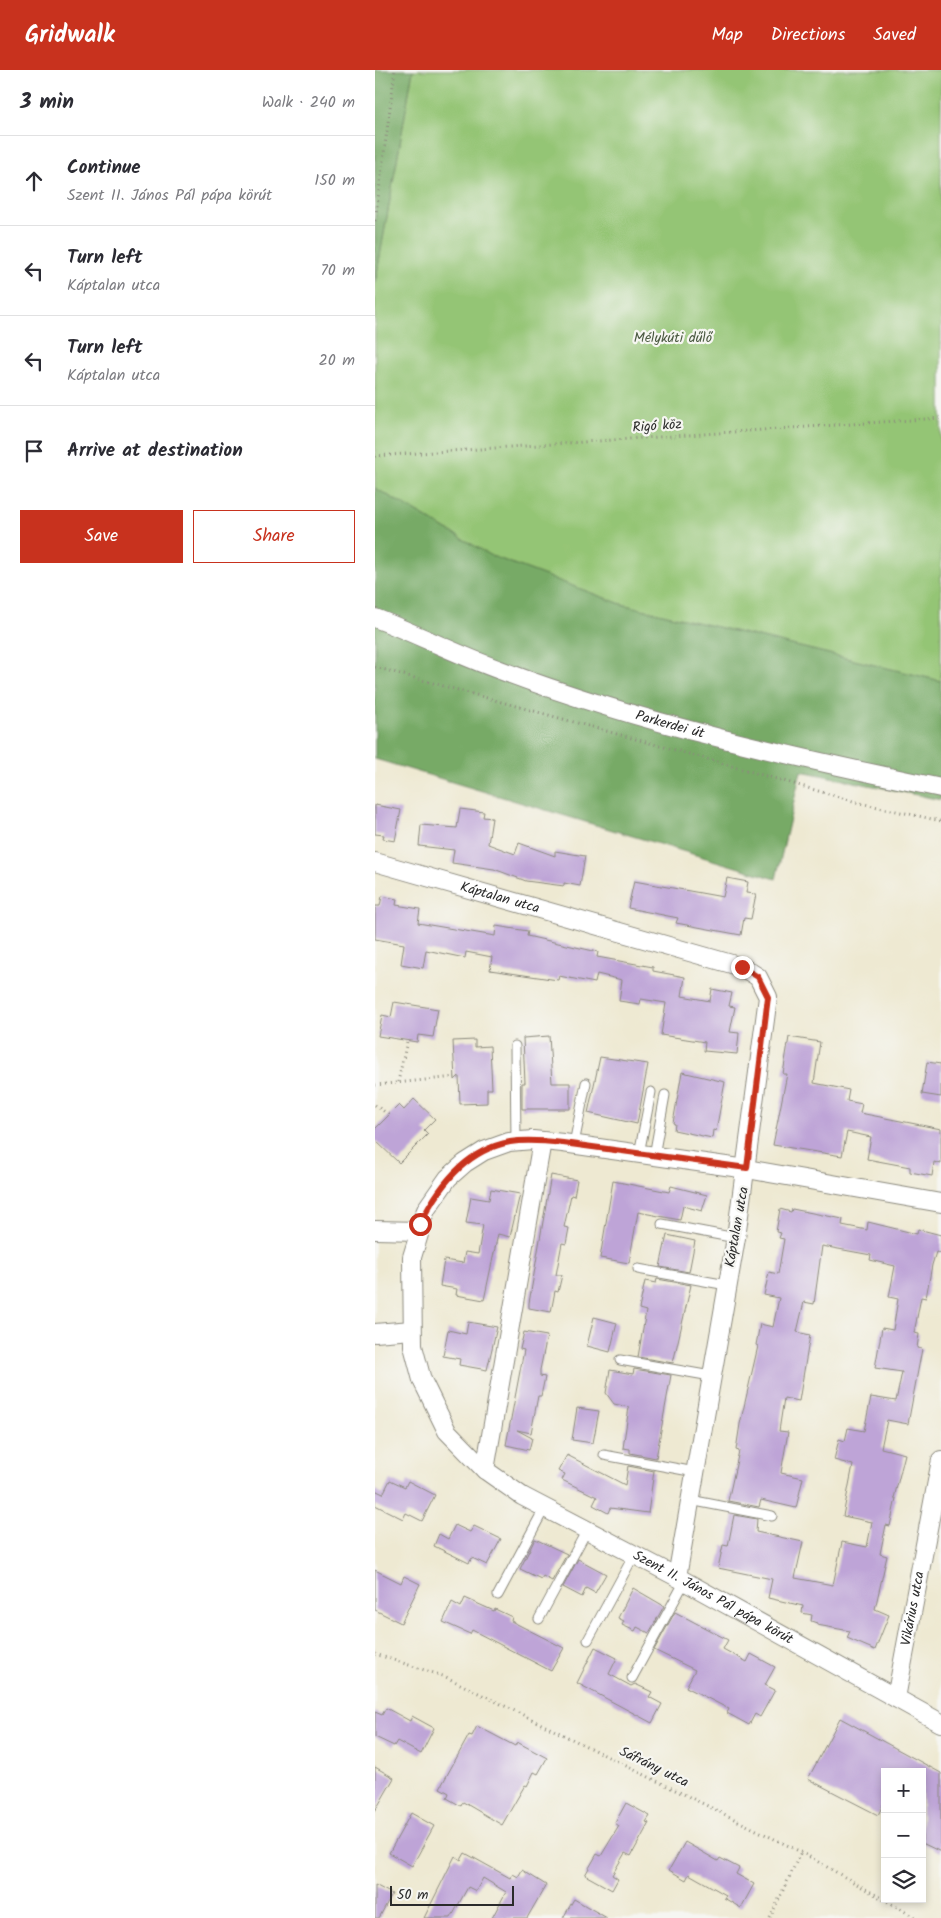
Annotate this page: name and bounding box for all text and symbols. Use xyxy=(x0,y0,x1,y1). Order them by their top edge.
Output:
text: Gridwalk xyxy=(25,16,115,55)
text: Map xyxy=(711,21,743,50)
text: Directions xyxy=(771,21,845,50)
text: Saved xyxy=(873,21,916,50)
text: 3 min xyxy=(20,86,74,119)
text: Walk · 240 m xyxy=(262,90,355,115)
text: Continue xyxy=(67,153,140,183)
icon: ahead xyxy=(20,167,48,195)
text: 150 m xyxy=(314,168,355,193)
text: Szent II. János Pál pápa körút xyxy=(67,183,272,208)
text: Turn left xyxy=(67,243,142,273)
icon: left xyxy=(20,257,48,285)
text: 70 m xyxy=(320,258,355,283)
text: Káptalan utca xyxy=(67,273,160,298)
park label: Mélykúti dűlő xyxy=(634,327,714,349)
text: Turn left xyxy=(67,333,142,363)
icon: left xyxy=(20,347,48,375)
text: 20 m xyxy=(319,348,355,373)
text: Káptalan utca xyxy=(67,363,160,388)
street label: Rigó köz xyxy=(632,413,682,439)
text: Arrive at destination xyxy=(67,436,243,466)
icon: arrive xyxy=(20,437,48,465)
button: Save xyxy=(20,510,183,563)
button: Share xyxy=(193,510,355,563)
street label: Parkerdei út xyxy=(633,705,707,745)
street label: Káptalan utca xyxy=(458,876,542,920)
route end xyxy=(731,956,754,979)
street label: Káptalan utca xyxy=(719,1185,755,1269)
route start xyxy=(409,1213,432,1236)
street label: Szent II. János Pál pápa körút xyxy=(629,1545,798,1650)
street label: Vikárius utca xyxy=(895,1570,931,1648)
street label: Sáfrány utca xyxy=(615,1741,693,1793)
map controls xyxy=(881,1768,926,1903)
button: + xyxy=(881,1768,926,1813)
button: − xyxy=(881,1813,926,1858)
button: layers xyxy=(881,1858,926,1903)
scale bar xyxy=(390,1883,514,1906)
text: 50 m xyxy=(397,1884,428,1906)

